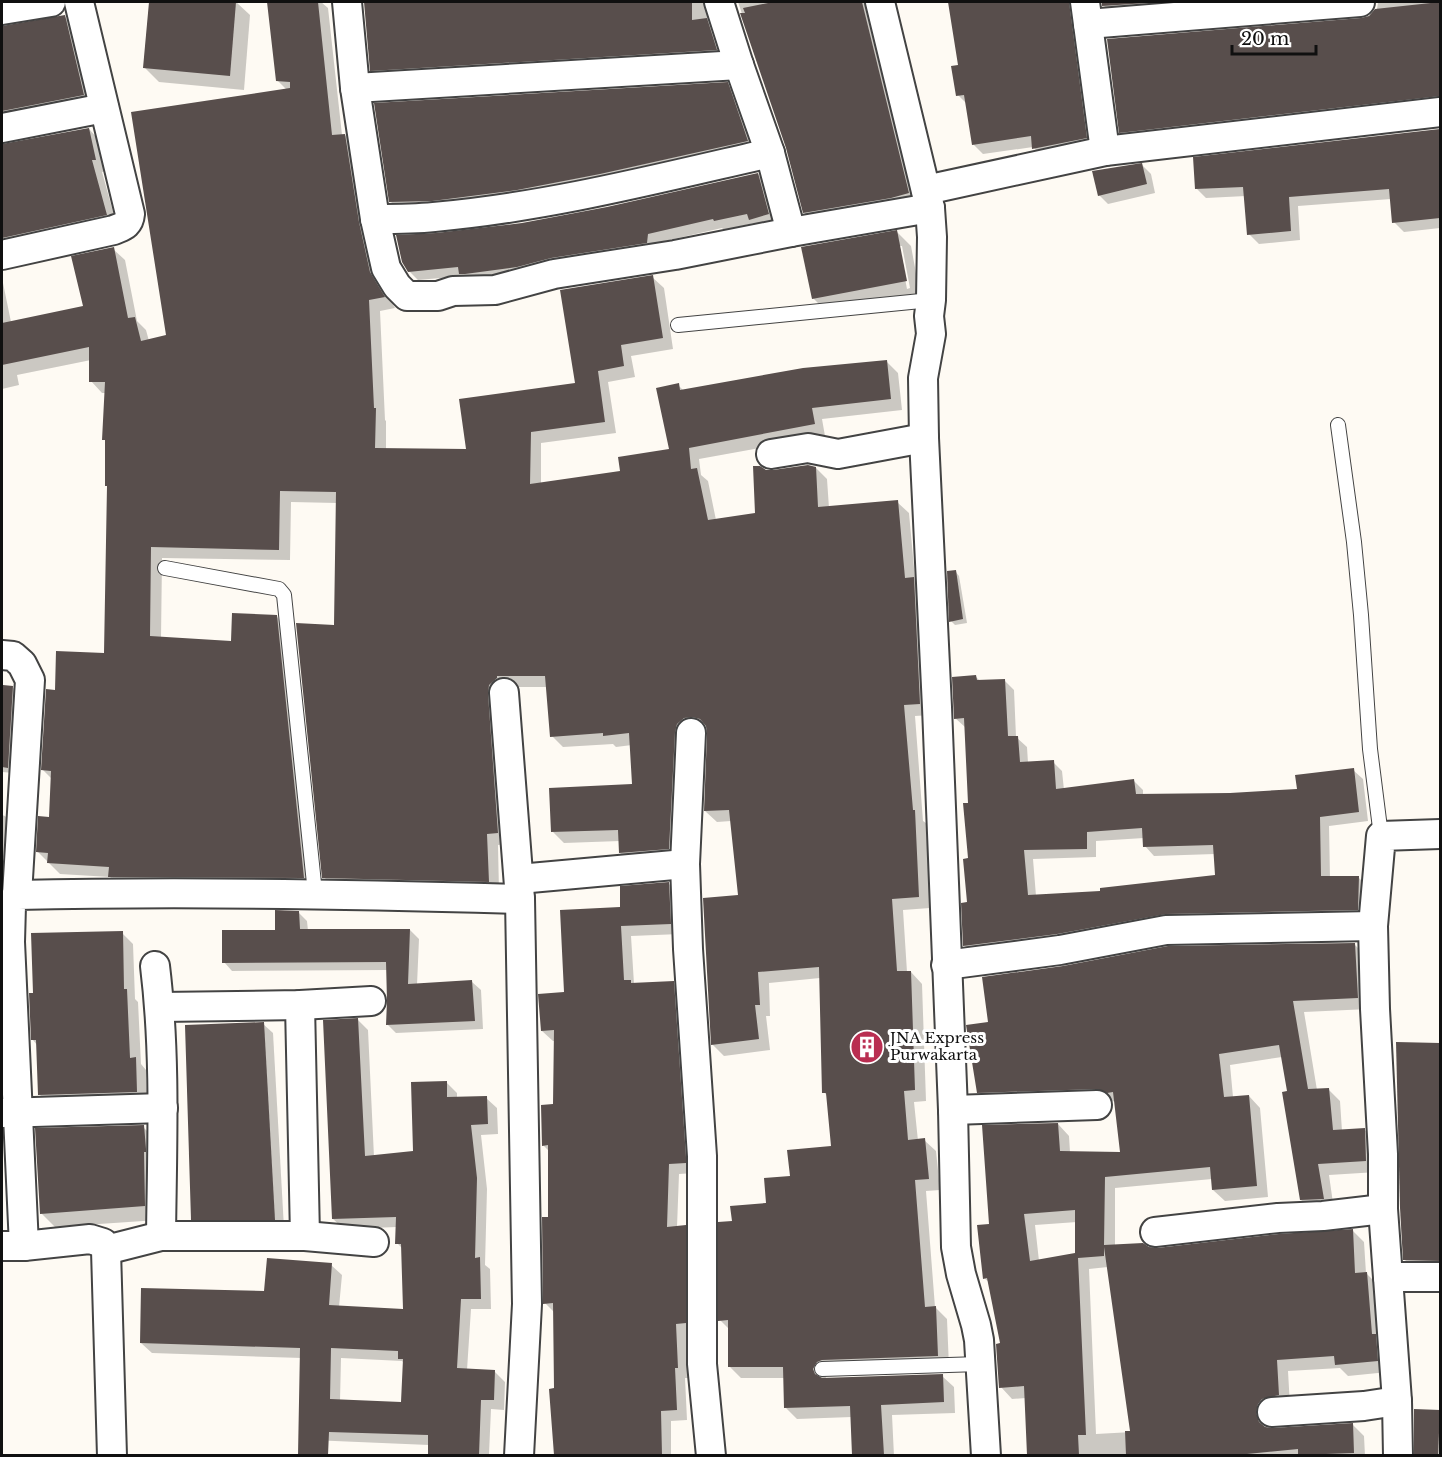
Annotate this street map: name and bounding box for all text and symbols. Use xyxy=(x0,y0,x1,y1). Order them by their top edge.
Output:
scale bar xyxy=(1232,18,1316,56)
text: 20 m xyxy=(1241,28,1289,50)
place label: JNA Express Purwakarta xyxy=(888,1028,984,1064)
building icon: JNA Express Purwakarta xyxy=(849,1029,885,1065)

